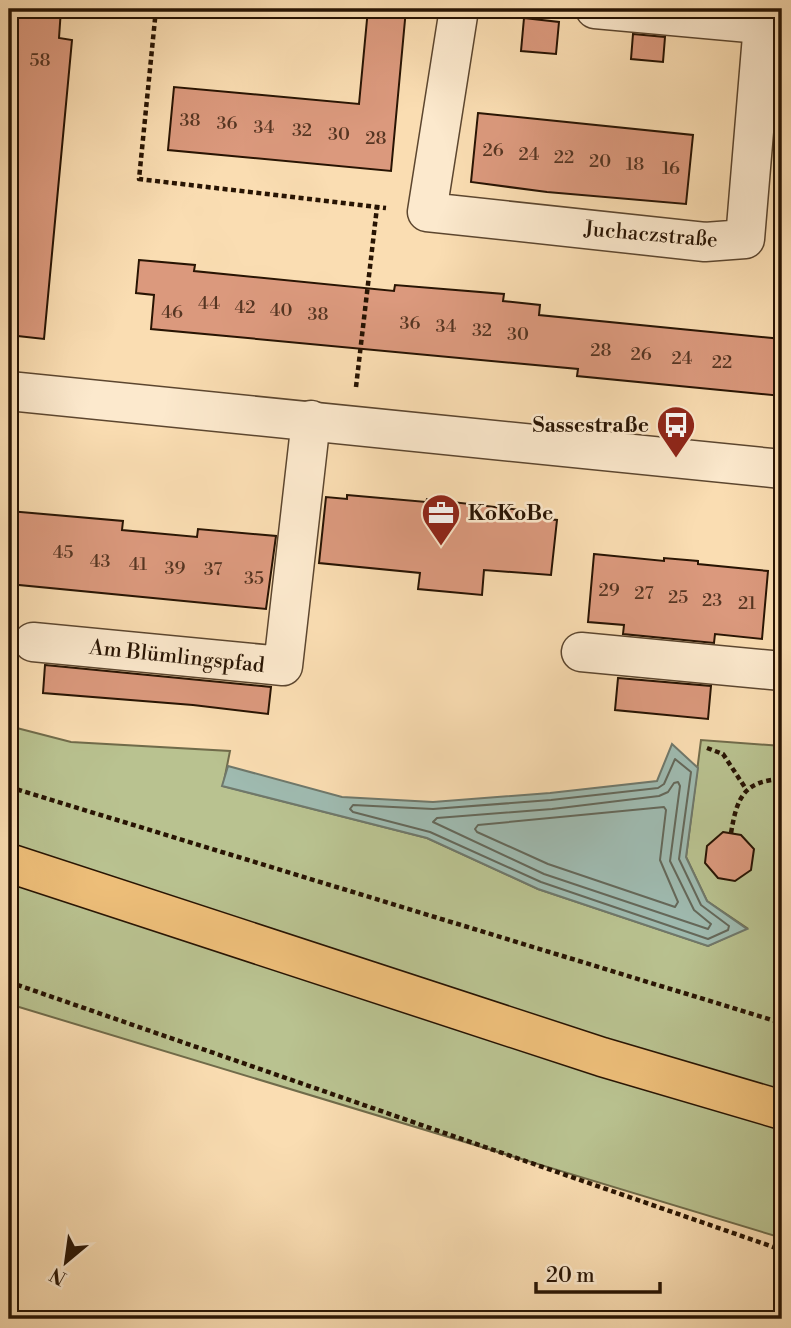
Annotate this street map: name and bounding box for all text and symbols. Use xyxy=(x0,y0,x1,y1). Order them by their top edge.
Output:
house number: 58 xyxy=(30,49,50,72)
house number: 38 xyxy=(180,109,200,132)
house number: 36 xyxy=(217,112,238,135)
house number: 34 xyxy=(254,116,275,139)
house number: 32 xyxy=(292,119,312,142)
house number: 30 xyxy=(328,123,350,146)
house number: 28 xyxy=(365,127,387,150)
house number: 26 xyxy=(482,139,504,162)
house number: 24 xyxy=(518,143,540,166)
house number: 22 xyxy=(554,146,574,169)
house number: 20 xyxy=(589,150,611,173)
house number: 18 xyxy=(626,153,644,176)
house number: 16 xyxy=(662,157,680,180)
street label: Juchaczstraße xyxy=(582,216,719,254)
house number: 44 xyxy=(198,292,220,315)
house number: 42 xyxy=(235,296,255,319)
house number: 40 xyxy=(270,299,292,322)
house number: 46 xyxy=(161,301,183,324)
house number: 38 xyxy=(308,303,328,326)
house number: 36 xyxy=(400,312,421,335)
house number: 34 xyxy=(436,315,457,338)
house number: 32 xyxy=(472,319,492,342)
house number: 30 xyxy=(507,323,529,346)
house number: 28 xyxy=(590,339,612,362)
house number: 26 xyxy=(630,343,652,366)
house number: 24 xyxy=(671,347,693,370)
house number: 22 xyxy=(712,351,732,374)
bus stop icon: Sassestraße xyxy=(655,404,697,459)
place label: Sassestraße xyxy=(533,413,649,439)
office icon: KoKoBe xyxy=(420,492,462,547)
place label: KoKoBe xyxy=(468,501,553,527)
house number: 45 xyxy=(53,541,73,564)
house number: 43 xyxy=(90,550,110,573)
house number: 41 xyxy=(129,553,147,576)
house number: 39 xyxy=(165,557,186,580)
house number: 37 xyxy=(204,558,222,581)
house number: 35 xyxy=(244,567,264,590)
house number: 29 xyxy=(598,579,620,602)
house number: 27 xyxy=(634,582,654,605)
house number: 25 xyxy=(668,586,688,609)
house number: 23 xyxy=(702,589,722,612)
house number: 21 xyxy=(738,592,756,615)
street label: Am Blümlingspfad xyxy=(87,635,266,679)
north arrow xyxy=(32,1226,102,1296)
scale bar xyxy=(536,1251,660,1295)
text: N xyxy=(46,1262,71,1290)
text: 20 m xyxy=(546,1263,595,1289)

